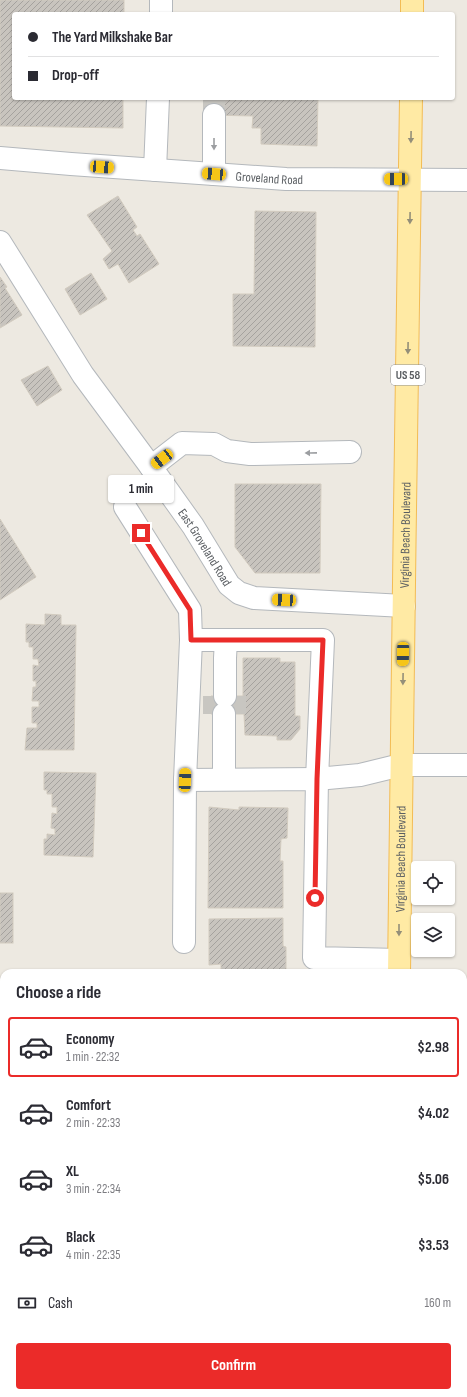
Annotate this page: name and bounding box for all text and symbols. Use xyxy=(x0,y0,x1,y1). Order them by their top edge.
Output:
text: The Yard Milkshake Bar xyxy=(52,28,173,47)
text: Drop-off xyxy=(52,66,99,85)
one-way arrow xyxy=(408,131,414,144)
one-way arrow xyxy=(211,138,217,151)
car xyxy=(90,160,114,174)
car xyxy=(202,167,226,181)
street label: Groveland Road xyxy=(235,168,303,188)
car xyxy=(384,173,408,185)
one-way arrow xyxy=(407,212,413,225)
one-way arrow xyxy=(405,342,411,355)
road number: US 58 xyxy=(391,365,425,385)
car xyxy=(149,447,175,471)
one-way arrow xyxy=(304,450,317,456)
callout: 1 min xyxy=(108,475,174,503)
text: 1 min xyxy=(129,481,153,497)
street label: Virginia Beach Boulevard xyxy=(397,482,415,588)
street label: East Groveland Road xyxy=(174,506,235,589)
route end xyxy=(132,524,150,542)
car xyxy=(272,593,296,607)
car xyxy=(397,642,409,666)
one-way arrow xyxy=(399,673,406,685)
car xyxy=(179,768,191,792)
street label: Virginia Beach Boulevard xyxy=(392,806,410,912)
map controls xyxy=(411,861,455,957)
button: locate xyxy=(411,861,455,905)
route start xyxy=(306,889,324,907)
button: layers xyxy=(411,913,455,957)
one-way arrow xyxy=(396,924,402,937)
text: Choose a ride xyxy=(16,982,101,1003)
icon: car xyxy=(18,1029,54,1065)
text: Economy xyxy=(66,1030,115,1049)
text: $2.98 xyxy=(417,1038,449,1057)
text: 1 min · 22:32 xyxy=(66,1049,120,1065)
icon: car xyxy=(18,1095,54,1131)
text: Comfort xyxy=(66,1096,111,1115)
text: $4.02 xyxy=(418,1104,449,1123)
text: 2 min · 22:33 xyxy=(66,1115,121,1131)
icon: car xyxy=(18,1161,54,1197)
text: XL xyxy=(66,1162,79,1181)
text: $5.06 xyxy=(417,1170,449,1189)
text: 3 min · 22:34 xyxy=(66,1181,121,1197)
icon: car xyxy=(18,1227,54,1263)
text: Black xyxy=(66,1228,95,1247)
text: $3.53 xyxy=(418,1236,449,1255)
text: 4 min · 22:35 xyxy=(66,1247,120,1263)
icon: cash xyxy=(16,1292,38,1314)
text: Cash xyxy=(48,1294,73,1313)
text: 160 m xyxy=(425,1295,451,1311)
button: Confirm xyxy=(16,1343,451,1389)

